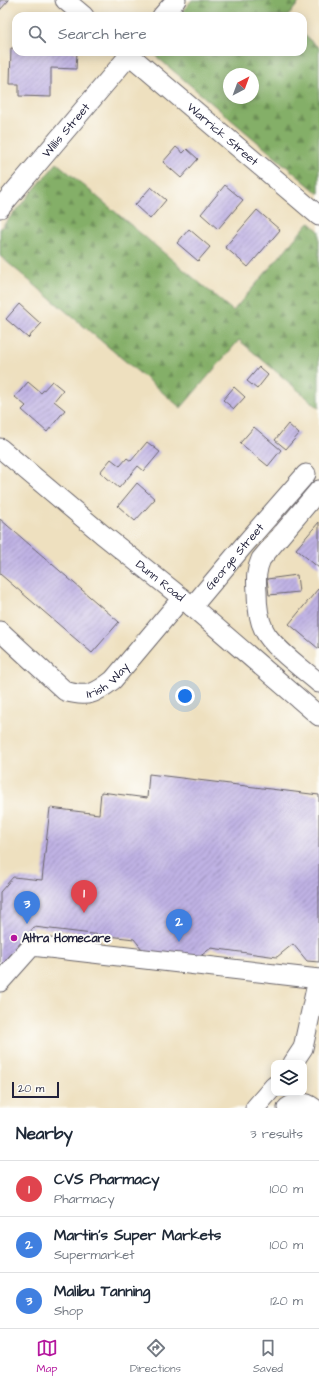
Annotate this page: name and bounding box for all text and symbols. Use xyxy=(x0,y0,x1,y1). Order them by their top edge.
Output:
search box xyxy=(12,12,307,56)
icon: search xyxy=(26,23,48,45)
text: Search here xyxy=(58,24,147,45)
north arrow xyxy=(223,68,259,104)
street label: Willis Street xyxy=(38,99,94,161)
street label: Warrick Street xyxy=(183,99,262,170)
street label: George Street xyxy=(201,519,268,594)
street label: Dunn Road xyxy=(132,556,188,605)
street label: Irish Way xyxy=(85,658,134,703)
your location xyxy=(175,686,195,706)
pin: 1 xyxy=(71,880,97,913)
pin: 3 xyxy=(14,891,40,924)
pin: 2 xyxy=(166,909,192,942)
place label: Altra Homecare xyxy=(22,930,111,947)
marker: Altra Homecare xyxy=(9,933,19,943)
map controls xyxy=(271,1060,307,1096)
button: layers xyxy=(271,1060,307,1096)
scale bar xyxy=(12,1080,59,1099)
text: 20 m xyxy=(18,1081,44,1096)
text: Nearby xyxy=(16,1122,73,1146)
text: 3 results xyxy=(250,1125,303,1143)
text: CVS Pharmacy xyxy=(54,1169,160,1190)
text: 1 xyxy=(28,1180,30,1198)
text: 100 m xyxy=(270,1180,303,1198)
text: Pharmacy xyxy=(54,1190,115,1208)
text: Martin's Super Markets xyxy=(54,1225,221,1246)
text: 2 xyxy=(25,1236,33,1254)
text: 100 m xyxy=(270,1236,303,1254)
text: Supermarket xyxy=(54,1246,135,1264)
text: Malibu Tanning xyxy=(54,1281,150,1302)
text: 3 xyxy=(26,1292,32,1310)
text: 120 m xyxy=(270,1292,303,1310)
text: Shop xyxy=(54,1302,83,1320)
tab: Map xyxy=(36,1337,58,1376)
tab: Directions xyxy=(130,1337,181,1376)
tab: Saved xyxy=(253,1337,283,1376)

